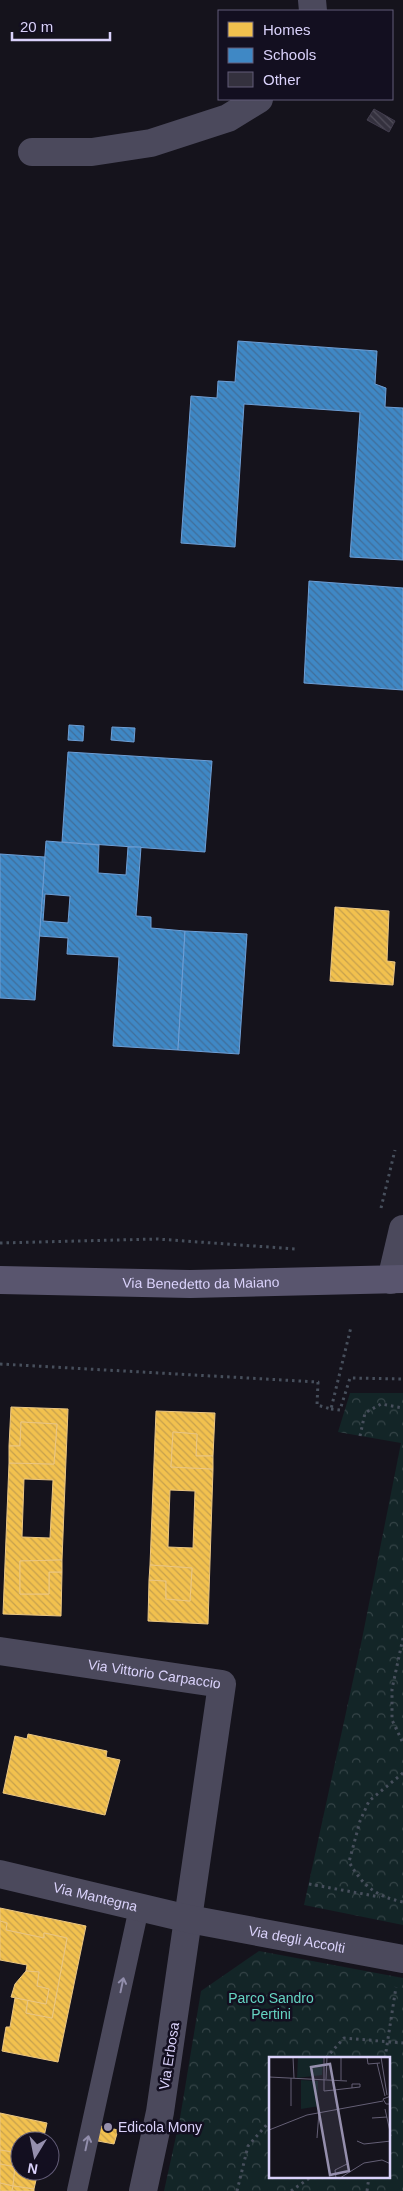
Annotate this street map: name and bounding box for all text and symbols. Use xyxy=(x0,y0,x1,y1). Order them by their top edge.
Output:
scale bar xyxy=(12,10,110,42)
legend xyxy=(218,10,393,100)
text: 20 m xyxy=(20,18,53,35)
text: Homes xyxy=(263,21,311,38)
text: Schools xyxy=(263,46,316,63)
text: Other xyxy=(263,71,301,88)
street label: Via Benedetto da Maiano xyxy=(122,1274,280,1292)
street label: Via Vittorio Carpaccio xyxy=(87,1656,222,1692)
street label: Via Mantegna xyxy=(52,1879,139,1915)
street label: Via degli Accolti xyxy=(247,1922,346,1956)
one-way arrow xyxy=(118,1977,127,1993)
park label: Parco Sandro Pertini xyxy=(228,1990,314,2022)
street label: Via Erbosa xyxy=(156,2021,182,2091)
inset map xyxy=(269,2057,390,2178)
place label: Edicola Mony xyxy=(118,2119,202,2135)
marker: Edicola Mony xyxy=(102,2121,114,2133)
north arrow xyxy=(10,2131,60,2181)
one-way arrow xyxy=(83,2136,92,2152)
text: N xyxy=(26,2160,39,2178)

